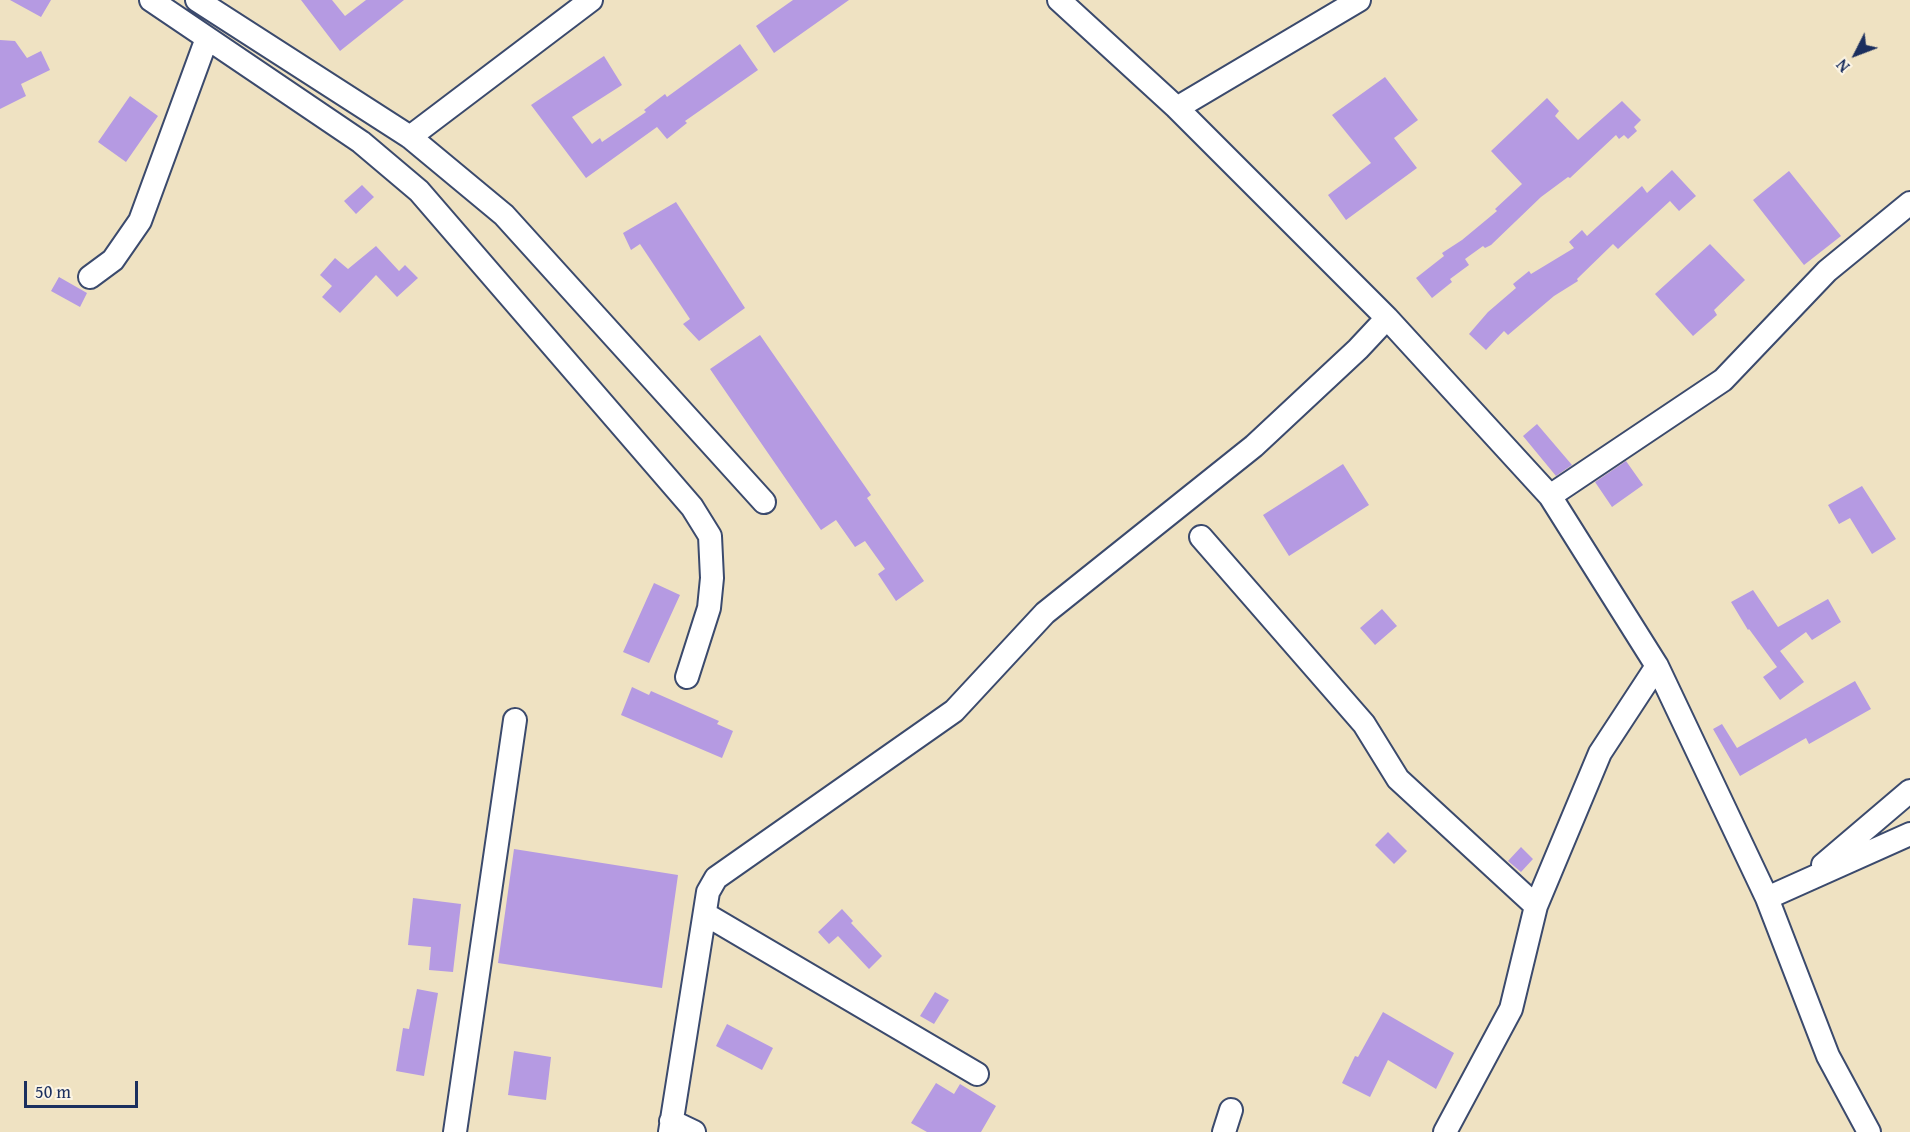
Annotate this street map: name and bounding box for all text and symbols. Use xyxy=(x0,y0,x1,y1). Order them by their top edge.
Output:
north arrow xyxy=(1826,24,1886,84)
text: N xyxy=(1830,54,1855,78)
scale bar xyxy=(27,1069,141,1107)
text: 50 m xyxy=(35,1078,71,1105)

